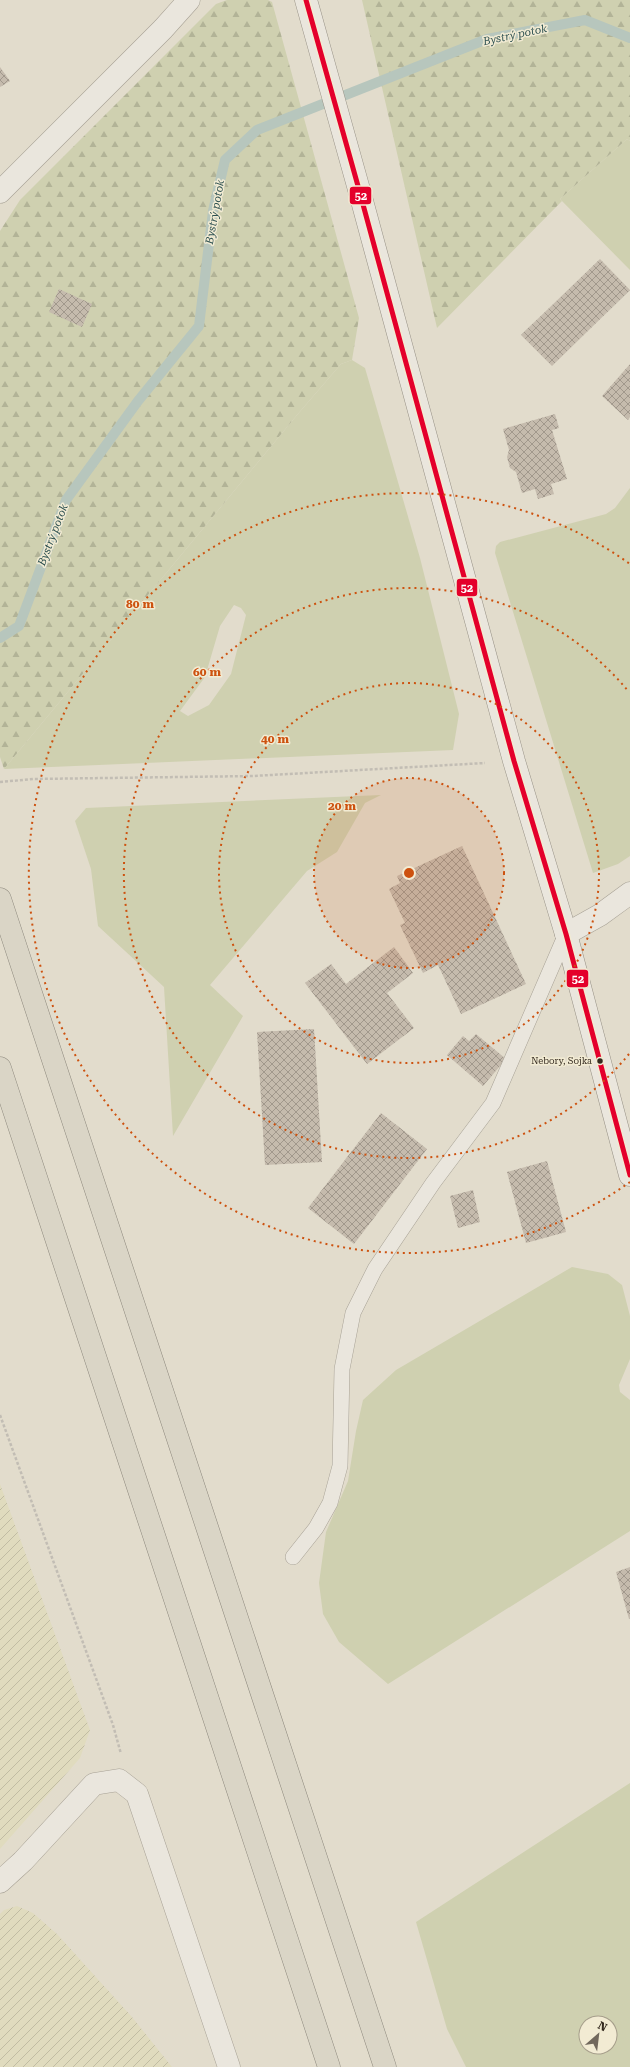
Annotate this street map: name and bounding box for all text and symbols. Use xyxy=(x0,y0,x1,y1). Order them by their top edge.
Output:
water label: Bystrý potok xyxy=(481,22,548,48)
water label: Bystrý potok xyxy=(203,179,227,246)
line badge: 52 xyxy=(349,186,372,205)
text: 52 xyxy=(355,190,367,203)
water label: Bystrý potok xyxy=(35,502,71,569)
line badge: 52 xyxy=(456,578,478,597)
text: 52 xyxy=(461,582,473,595)
text: 80 m xyxy=(126,597,154,611)
text: 60 m xyxy=(193,665,221,679)
text: 40 m xyxy=(261,732,289,746)
text: 20 m xyxy=(328,799,356,813)
centre of rings xyxy=(402,866,416,880)
line badge: 52 xyxy=(566,969,589,988)
text: 52 xyxy=(572,973,584,986)
place label: Nebory, Sojka xyxy=(531,1056,592,1066)
marker: Nebory, Sojka xyxy=(595,1056,605,1066)
north arrow xyxy=(578,2015,618,2055)
text: N xyxy=(596,2019,610,2035)

